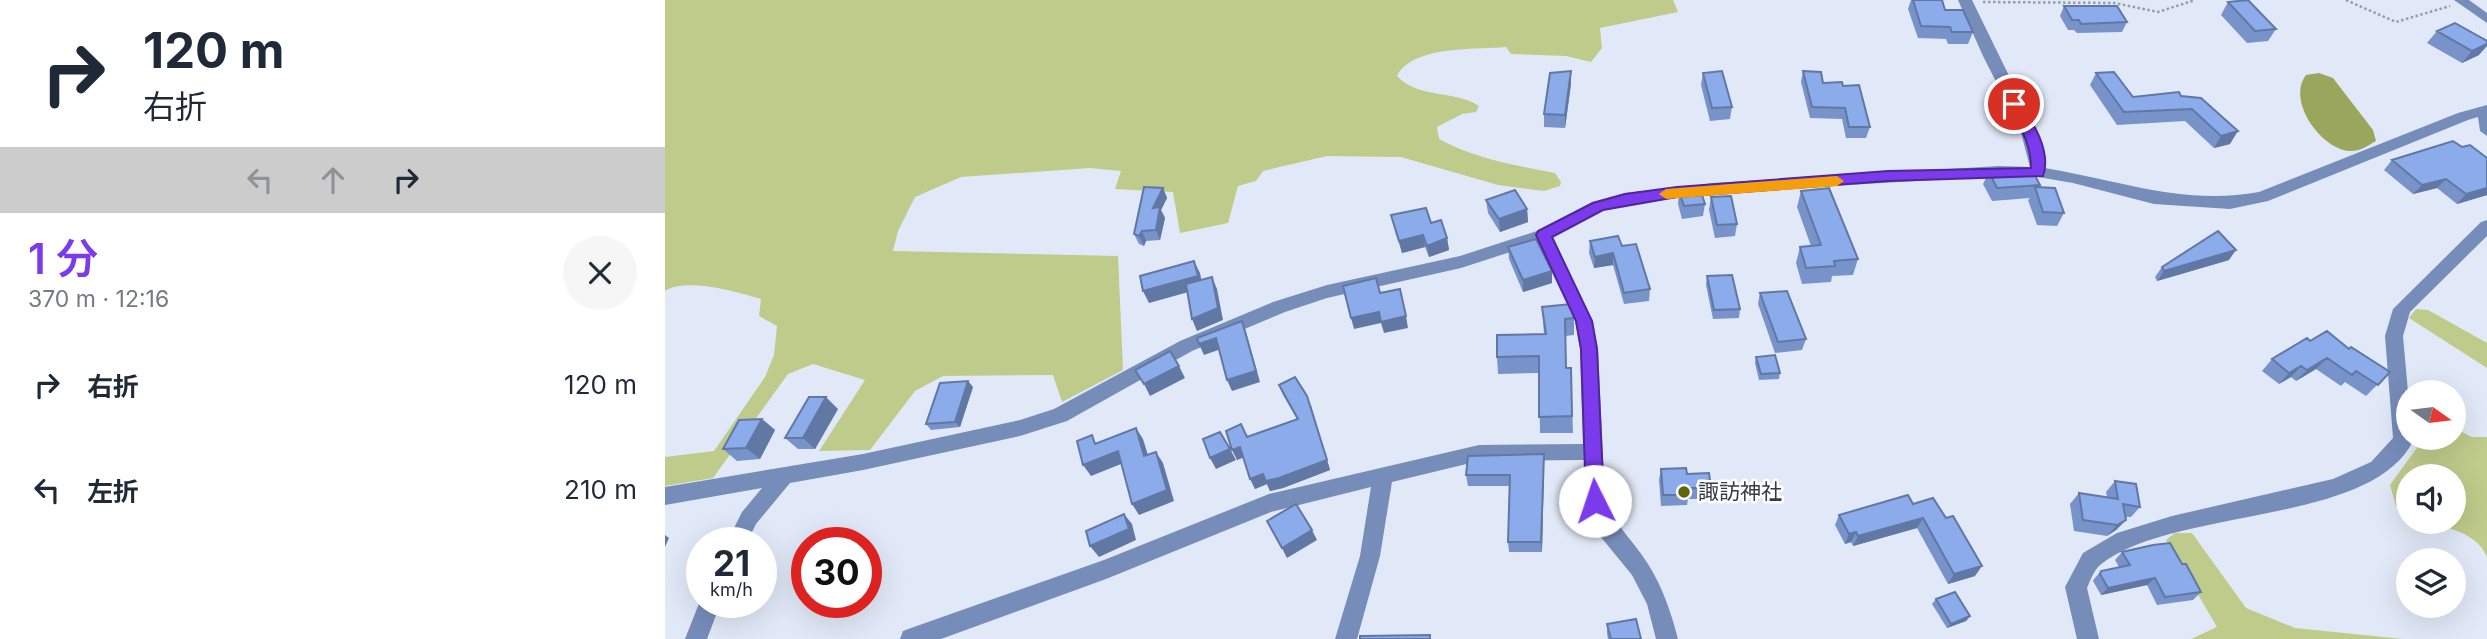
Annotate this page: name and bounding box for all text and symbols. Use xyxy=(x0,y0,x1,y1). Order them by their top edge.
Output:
text: 120 m xyxy=(143,21,284,80)
icon: right xyxy=(28,28,119,119)
pin xyxy=(1984,74,2044,134)
icon: arrive xyxy=(1995,85,2033,123)
text: 右折 xyxy=(143,87,207,126)
icon: left xyxy=(241,161,279,199)
icon: ahead xyxy=(314,161,352,199)
icon: right xyxy=(387,161,425,199)
text: 1 分 xyxy=(28,233,98,284)
button: close xyxy=(563,236,637,310)
text: 370 m · 12:16 xyxy=(28,285,169,313)
icon: right xyxy=(28,366,66,404)
text: 120 m xyxy=(564,369,637,400)
text: 右折 xyxy=(87,371,139,402)
north arrow xyxy=(2396,380,2466,450)
map controls xyxy=(2396,380,2466,618)
position arrow xyxy=(1558,464,1632,538)
button: sound xyxy=(2396,464,2466,534)
icon: left xyxy=(28,471,66,509)
text: 210 m xyxy=(564,474,637,505)
text: 左折 xyxy=(87,476,139,507)
place label: 諏訪神社 xyxy=(1698,479,1782,504)
marker: 諏訪神社 xyxy=(1676,484,1692,500)
speed limit sign: 30 xyxy=(791,527,882,618)
text: 21 xyxy=(713,542,750,584)
button: layers xyxy=(2396,548,2466,618)
text: km/h xyxy=(710,579,753,600)

